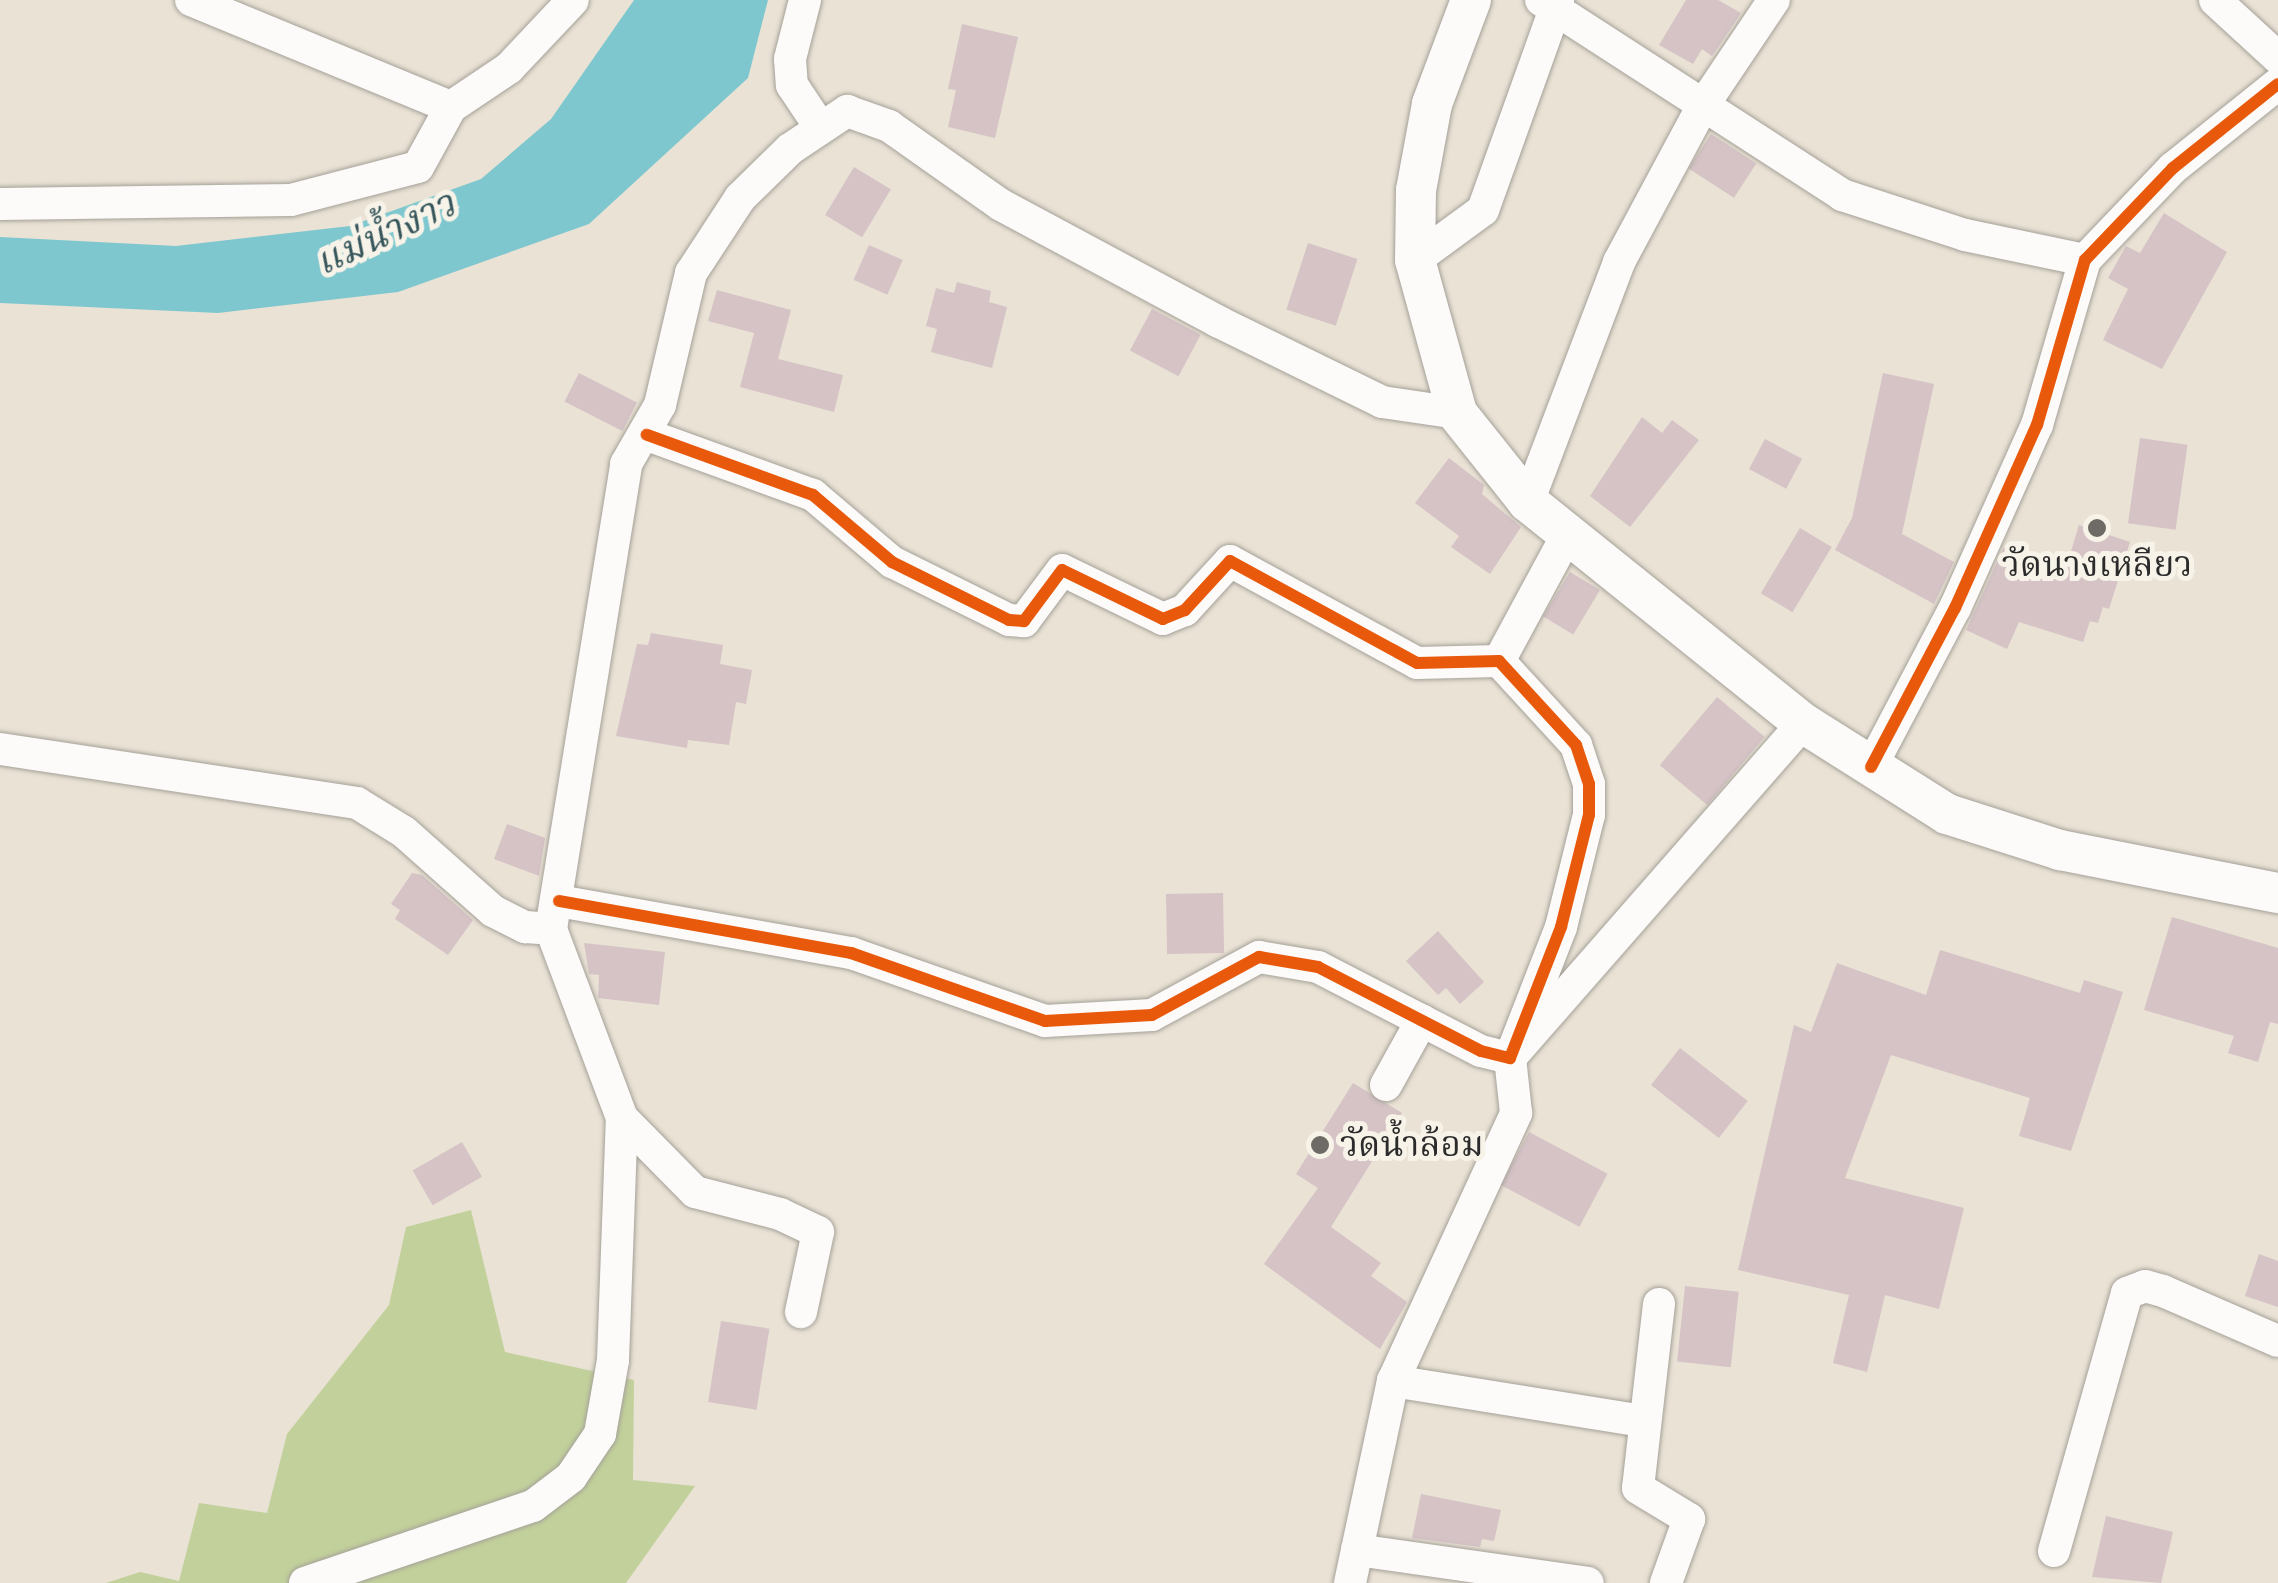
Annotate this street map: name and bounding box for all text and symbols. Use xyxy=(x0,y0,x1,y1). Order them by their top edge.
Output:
water label: แม่น้ำงาว xyxy=(308,181,462,285)
marker: วัดนางเหลียว xyxy=(2086,517,2108,539)
place label: วัดนางเหลียว xyxy=(2002,544,2192,586)
place label: วัดน้ำล้อม xyxy=(1340,1124,1484,1166)
marker: วัดน้ำล้อม xyxy=(1309,1134,1331,1156)

